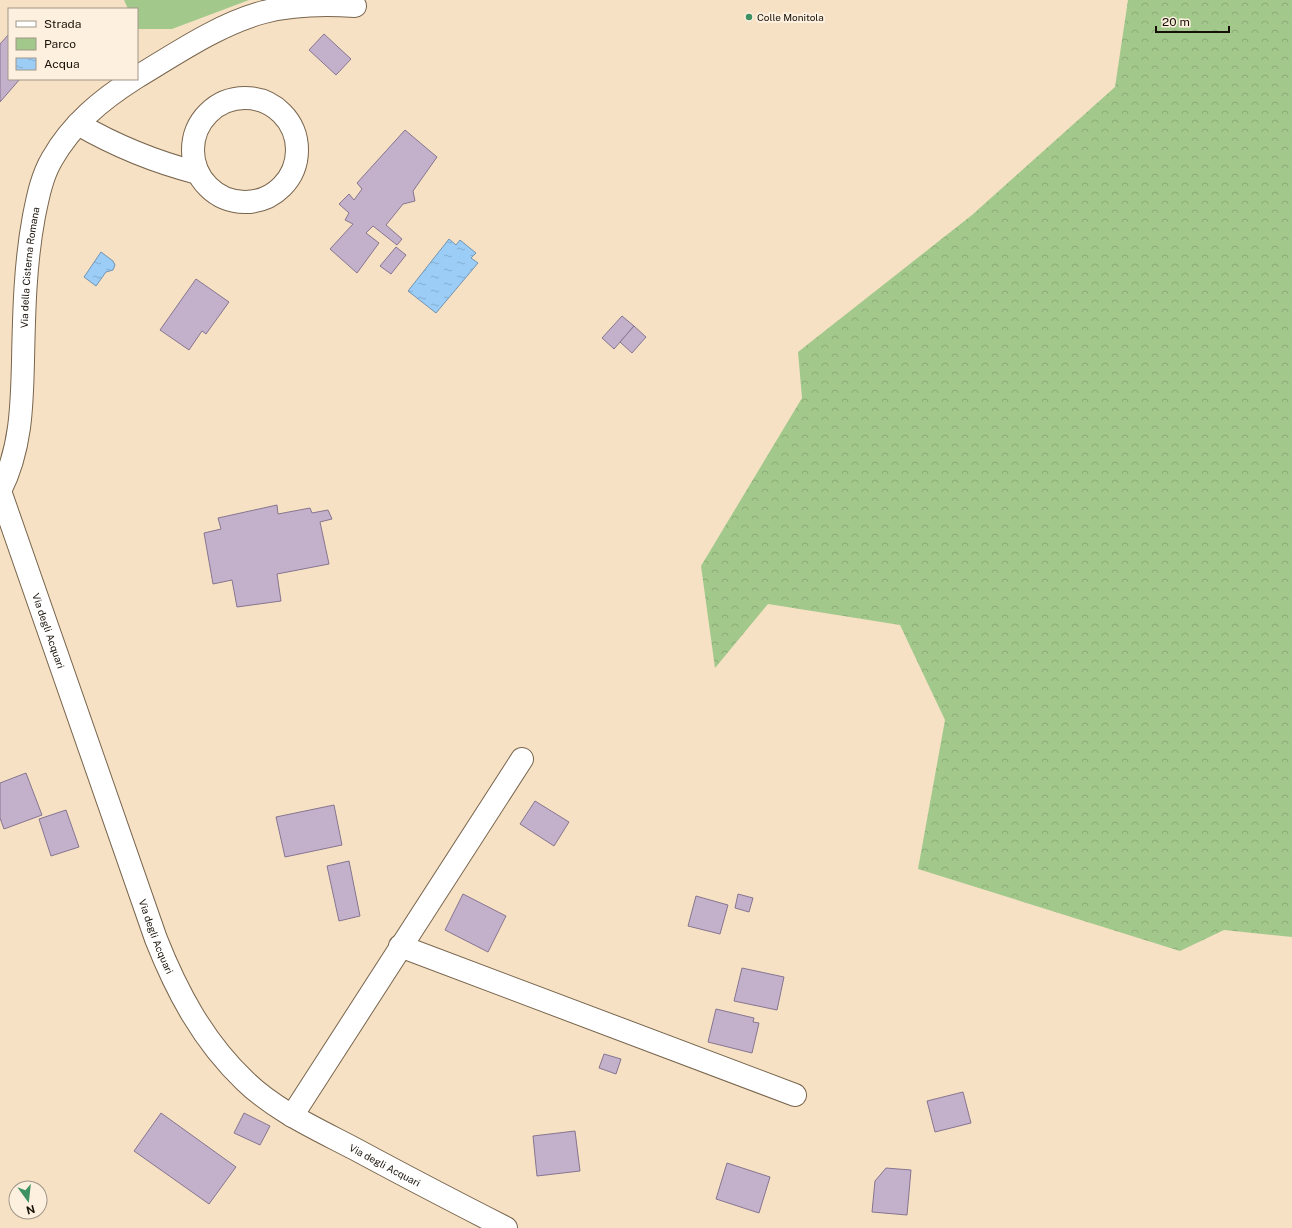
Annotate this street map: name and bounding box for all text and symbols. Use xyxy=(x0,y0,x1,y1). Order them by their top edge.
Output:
legend xyxy=(8,8,138,80)
scale bar xyxy=(1156,8,1229,34)
place label: Colle Monitola xyxy=(757,11,824,23)
marker: Colle Monitola xyxy=(744,12,754,22)
text: 20 m xyxy=(1162,15,1190,29)
text: Strada xyxy=(44,17,81,31)
text: Parco xyxy=(44,37,76,51)
text: Acqua xyxy=(44,57,80,71)
street label: Via della Cisterna Romana xyxy=(18,206,42,328)
street label: Via degli Acquari xyxy=(30,592,67,670)
street label: Via degli Acquari xyxy=(137,898,176,976)
street label: Via degli Acquari xyxy=(347,1141,423,1189)
north arrow xyxy=(8,1180,48,1220)
text: N xyxy=(25,1203,36,1217)

